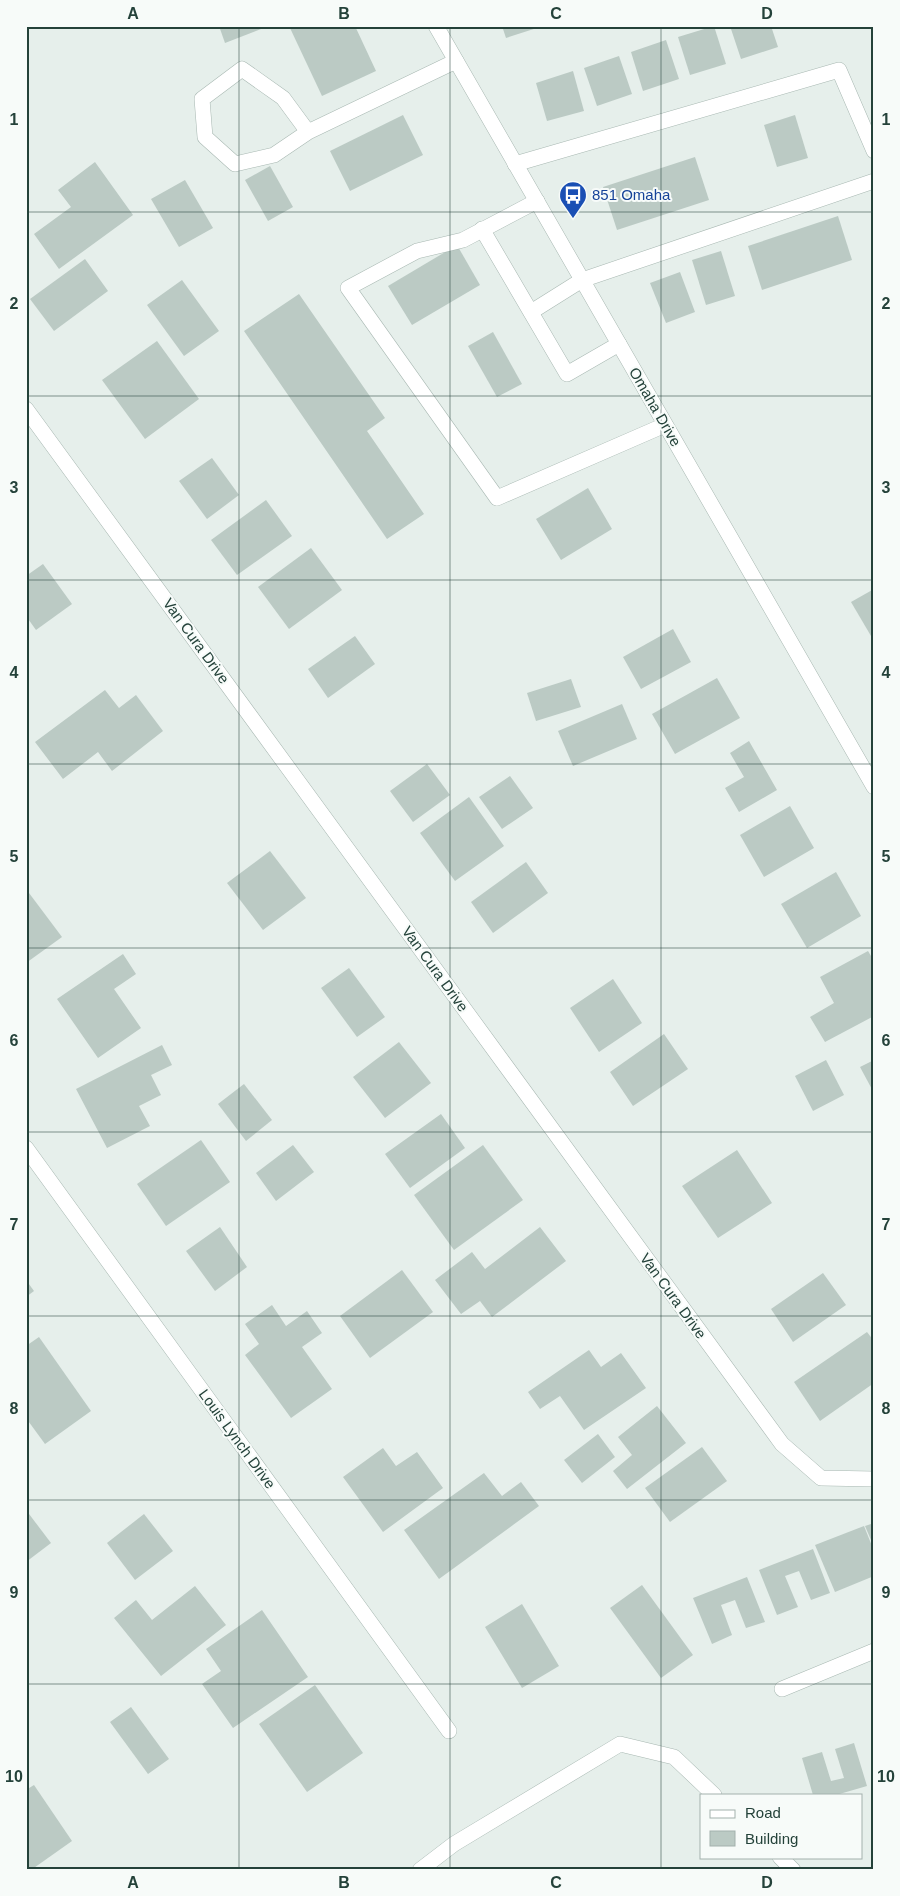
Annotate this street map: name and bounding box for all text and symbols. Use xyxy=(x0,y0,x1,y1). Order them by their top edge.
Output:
text: A xyxy=(127,5,139,22)
text: B xyxy=(338,5,350,22)
text: C xyxy=(550,5,562,22)
text: D xyxy=(761,5,773,22)
text: 1 xyxy=(10,111,19,128)
text: 1 xyxy=(882,111,891,128)
bus stop icon: 851 Omaha xyxy=(558,180,588,219)
place label: 851 Omaha xyxy=(592,186,671,203)
text: 2 xyxy=(10,295,19,312)
text: 2 xyxy=(882,295,891,312)
street label: Omaha Drive xyxy=(626,364,685,449)
text: 3 xyxy=(10,479,19,496)
text: 3 xyxy=(882,479,891,496)
street label: Van Cura Drive xyxy=(160,595,233,687)
text: 4 xyxy=(10,664,19,681)
text: 4 xyxy=(882,664,891,681)
text: 5 xyxy=(10,848,19,865)
text: 5 xyxy=(882,848,891,865)
street label: Van Cura Drive xyxy=(399,923,472,1015)
text: 6 xyxy=(10,1032,19,1049)
text: 6 xyxy=(882,1032,891,1049)
text: 7 xyxy=(10,1216,19,1233)
text: 7 xyxy=(882,1216,891,1233)
street label: Van Cura Drive xyxy=(637,1250,710,1342)
street label: Louis Lynch Drive xyxy=(196,1386,279,1492)
text: 8 xyxy=(10,1400,19,1417)
text: 8 xyxy=(882,1400,891,1417)
text: 9 xyxy=(10,1584,19,1601)
text: 9 xyxy=(882,1584,891,1601)
text: 10 xyxy=(5,1768,23,1785)
text: 10 xyxy=(877,1768,895,1785)
legend xyxy=(700,1794,862,1858)
text: Road xyxy=(745,1804,781,1821)
text: Building xyxy=(745,1830,798,1847)
text: A xyxy=(127,1874,139,1891)
text: B xyxy=(338,1874,350,1891)
text: C xyxy=(550,1874,562,1891)
text: D xyxy=(761,1874,773,1891)

